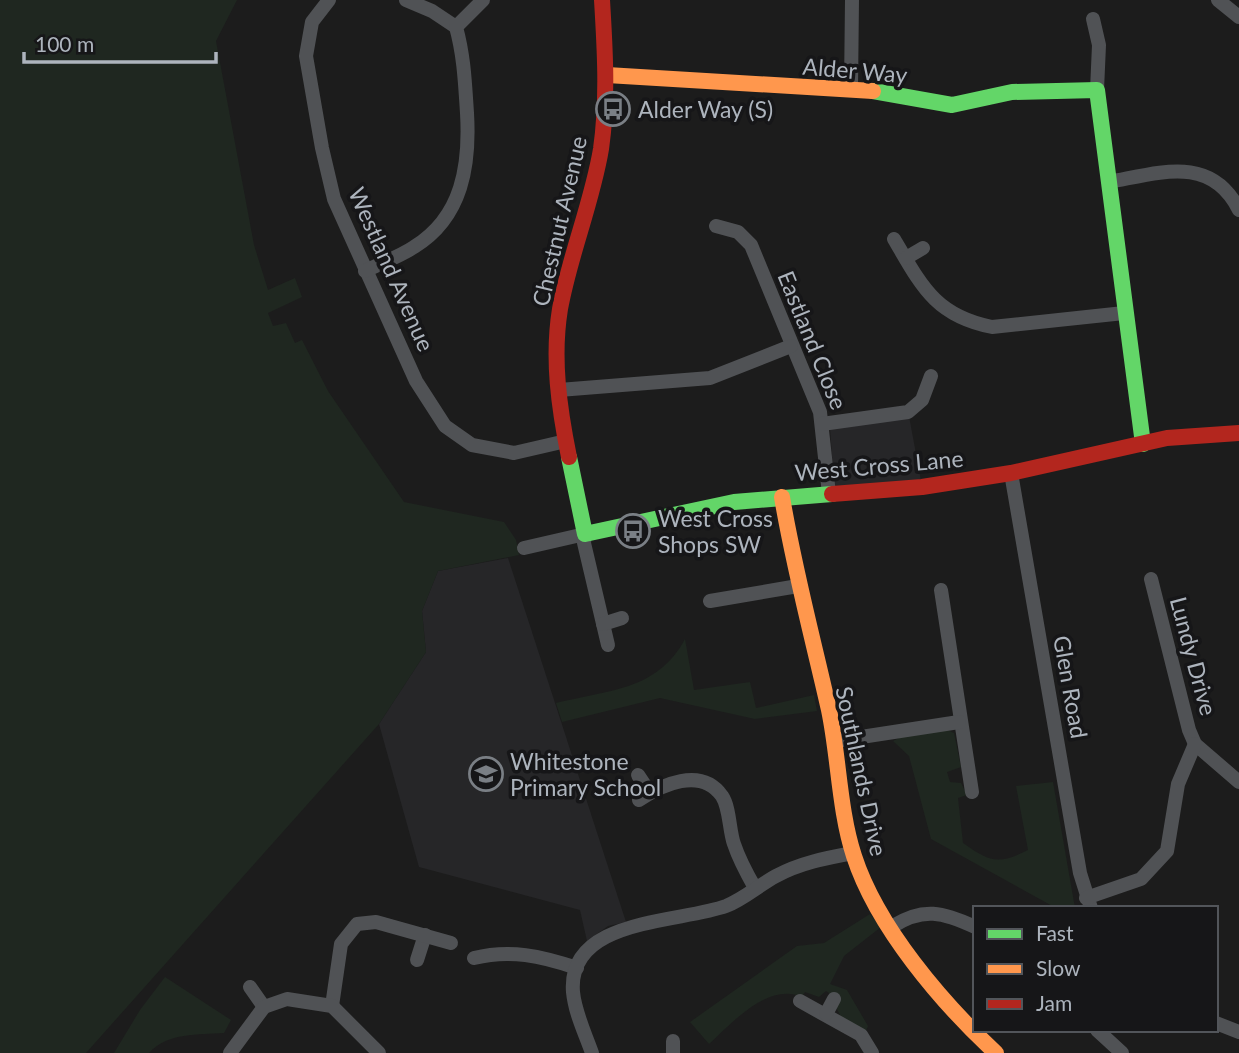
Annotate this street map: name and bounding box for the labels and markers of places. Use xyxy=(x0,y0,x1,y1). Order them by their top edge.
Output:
bus stop icon: Alder Way (S) xyxy=(594,90,632,128)
place label: Alder Way (S) xyxy=(638,95,773,123)
place label: West Cross Shops SW xyxy=(658,504,773,558)
bus stop icon: West Cross Shops SW xyxy=(614,512,652,550)
place label: Whitestone Primary School xyxy=(510,747,661,801)
school or university icon: Whitestone Primary School xyxy=(467,755,505,793)

